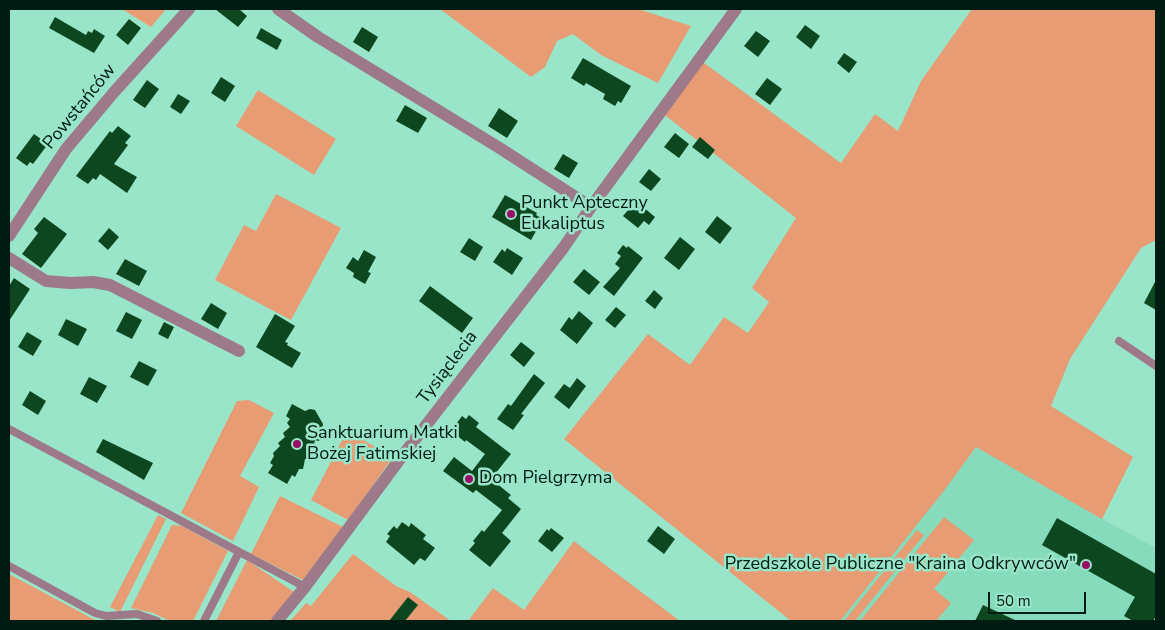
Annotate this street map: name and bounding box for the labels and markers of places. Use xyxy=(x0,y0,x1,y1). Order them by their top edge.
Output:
place label: Punkt Apteczny Eukaliptus xyxy=(521,193,648,235)
marker: Punkt Apteczny Eukaliptus xyxy=(505,208,517,220)
place label: Sanktuarium Matki Bożej Fatimskiej xyxy=(307,423,458,466)
marker: Sanktuarium Matki Bożej Fatimskiej xyxy=(291,438,303,450)
place label: Dom Pielgrzyma xyxy=(479,468,612,490)
marker: Dom Pielgrzyma xyxy=(463,473,475,485)
place label: Przedszkole Publiczne "Kraina Odkrywców" xyxy=(725,554,1076,576)
marker: Przedszkole Publiczne "Kraina Odkrywców" xyxy=(1080,559,1092,571)

